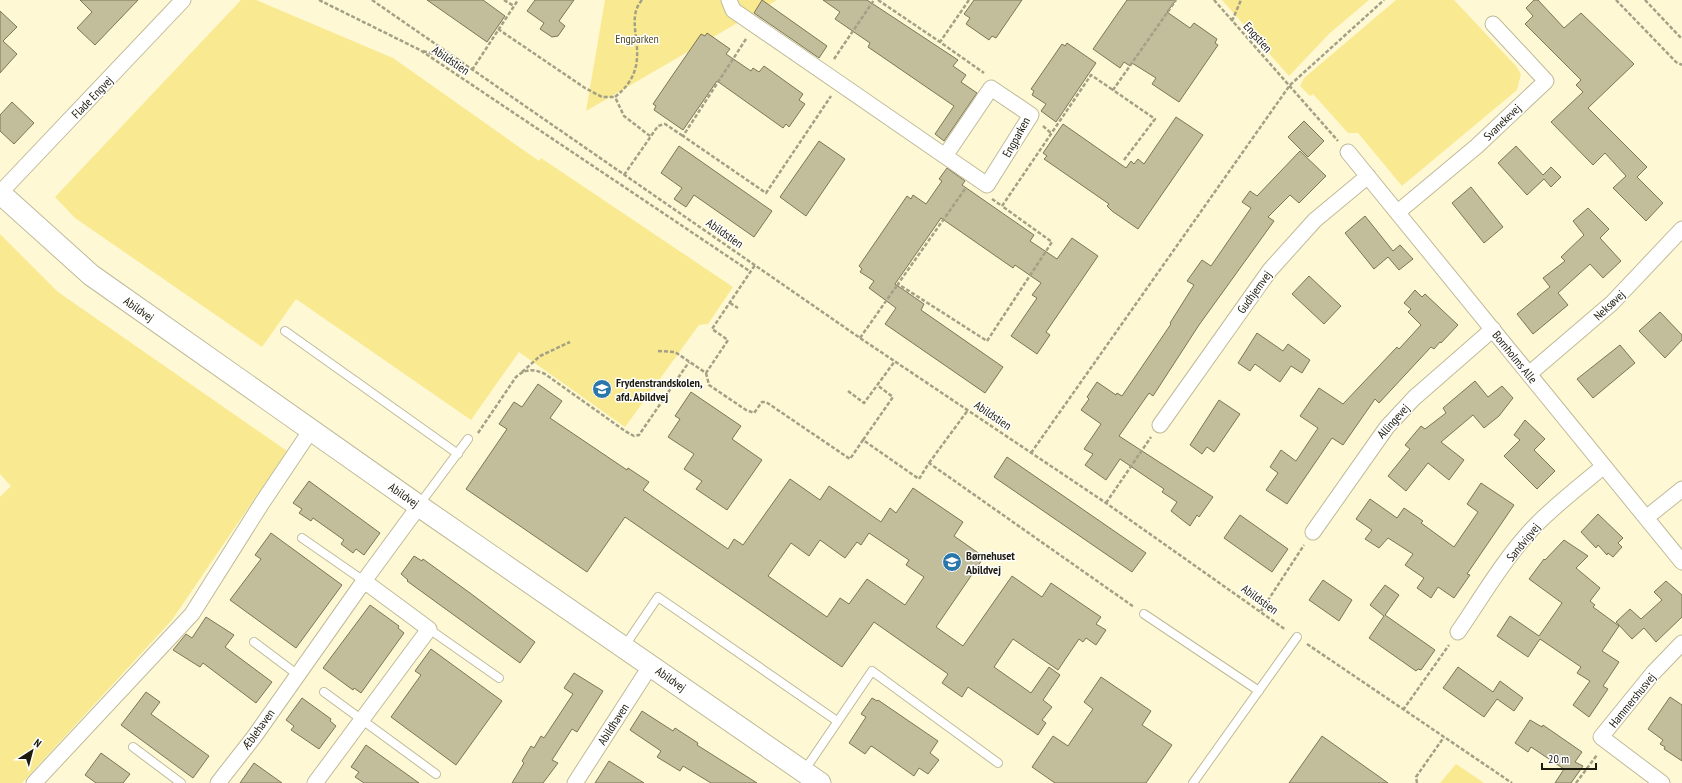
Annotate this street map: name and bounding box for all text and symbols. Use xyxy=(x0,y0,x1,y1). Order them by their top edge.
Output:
street label: Engstien xyxy=(1240,19,1276,55)
park label: Engparken xyxy=(615,31,659,46)
street label: Abildstien xyxy=(430,42,472,78)
street label: Flade Engvej xyxy=(68,73,116,121)
street label: Svanekevej xyxy=(1480,101,1524,143)
street label: Engparken xyxy=(999,114,1033,160)
street label: Abildstien xyxy=(704,215,746,251)
street label: Gudhjemvej xyxy=(1233,268,1275,316)
street label: Neksøvej xyxy=(1590,287,1628,323)
street label: Abildvej xyxy=(121,293,157,325)
street label: Bornholms Alle xyxy=(1489,328,1541,386)
place label: Frydenstrandskolen, afd. Abildvej xyxy=(616,375,703,404)
school or university icon: Frydenstrandskolen, afd. Abildvej xyxy=(591,378,613,400)
street label: Abildstien xyxy=(972,397,1014,433)
street label: Allingevej xyxy=(1374,401,1412,441)
street label: Abildvej xyxy=(386,479,422,511)
street label: Sandvigvej xyxy=(1503,520,1543,564)
place label: Børnehuset Abildvej xyxy=(965,548,1015,577)
school or university icon: Børnehuset Abildvej xyxy=(941,551,963,573)
street label: Abildstien xyxy=(1239,581,1281,617)
street label: Abildvej xyxy=(653,663,689,695)
street label: Hammershusvej xyxy=(1605,670,1659,730)
street label: Abildhaven xyxy=(594,700,632,748)
street label: Æblehaven xyxy=(238,706,278,753)
north arrow xyxy=(12,731,52,771)
text: N xyxy=(31,735,44,750)
scale bar xyxy=(1542,745,1596,771)
text: 20 m xyxy=(1548,751,1569,766)

